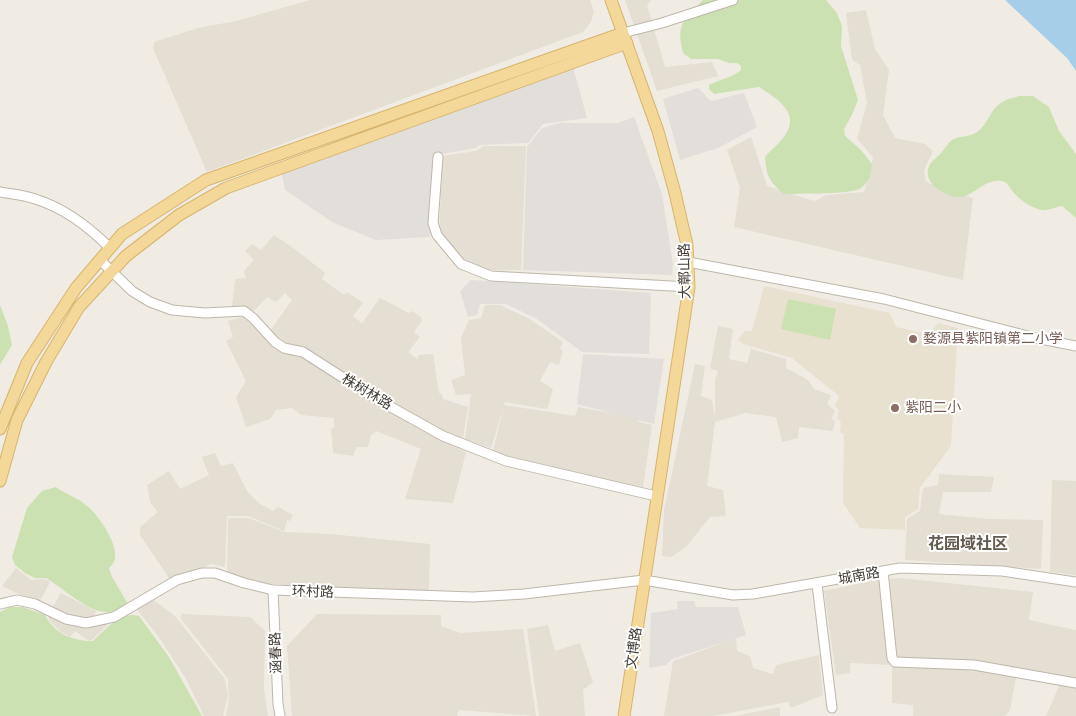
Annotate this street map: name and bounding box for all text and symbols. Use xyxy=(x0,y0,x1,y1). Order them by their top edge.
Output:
street label: 大鄣山路 xyxy=(676,243,694,299)
place label: 婺源县紫阳镇第二小学 xyxy=(923,331,1063,347)
marker: 婺源县紫阳镇第二小学 xyxy=(907,333,919,345)
street label: 株树林路 xyxy=(339,370,395,414)
place label: 紫阳二小 xyxy=(905,400,961,416)
marker: 紫阳二小 xyxy=(889,402,901,414)
district label: 花园域社区 xyxy=(928,534,1008,554)
street label: 城南路 xyxy=(837,564,881,588)
street label: 环村路 xyxy=(292,583,334,601)
street label: 文博路 xyxy=(623,626,645,670)
street label: 涵春路 xyxy=(267,632,285,674)

